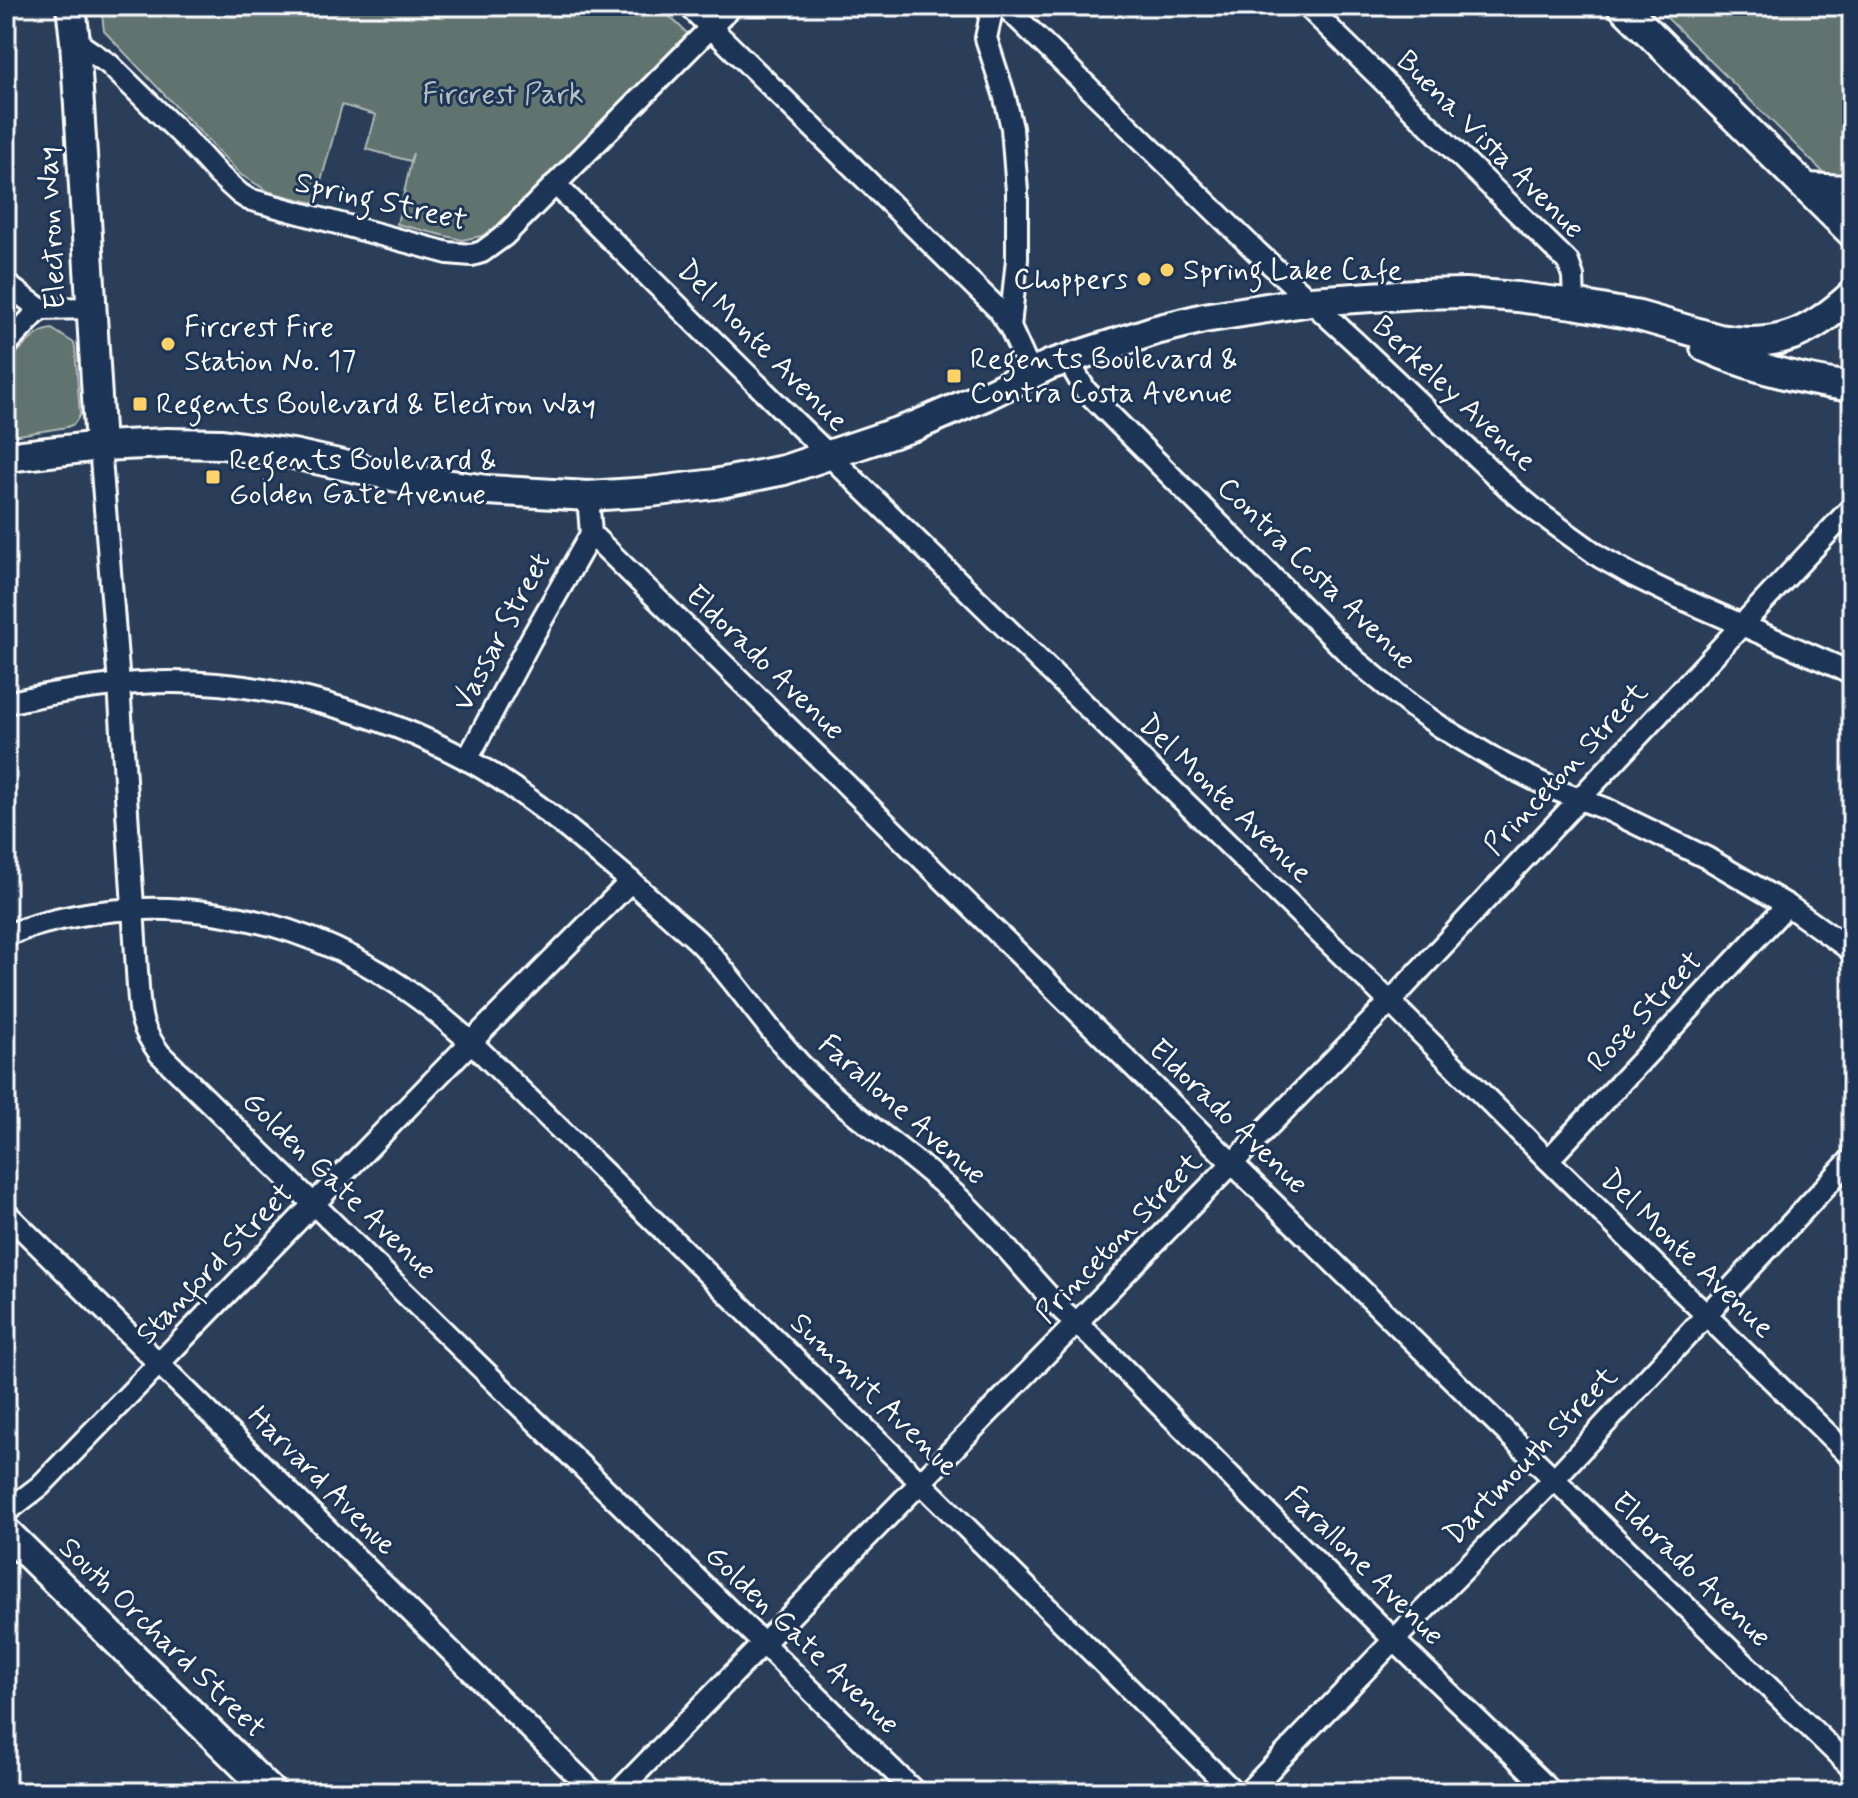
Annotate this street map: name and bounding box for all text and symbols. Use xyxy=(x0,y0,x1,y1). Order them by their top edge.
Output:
street label: Buena Vista Avenue xyxy=(1387,42,1593,248)
park label: Fircrest Park xyxy=(422,75,584,114)
street label: Electron Way xyxy=(28,145,76,311)
street label: Spring Street xyxy=(291,163,471,244)
place label: Spring Lake Cafe xyxy=(1183,251,1402,293)
street label: Del Monte Avenue xyxy=(668,252,856,440)
place label: Choppers xyxy=(1013,260,1128,299)
marker: Spring Lake Cafe xyxy=(1158,261,1176,279)
marker: Choppers xyxy=(1135,270,1153,288)
place label: Fircrest Fire Station No. 17 xyxy=(184,308,356,381)
street label: Berkeley Avenue xyxy=(1363,308,1545,480)
marker: Fircrest Fire Station No. 17 xyxy=(159,335,177,353)
place label: Regents Boulevard & Contra Costa Avenue xyxy=(970,340,1238,413)
marker: Regents Boulevard & Contra Costa Avenue xyxy=(945,367,963,385)
place label: Regents Boulevard & Electron Way xyxy=(156,385,596,427)
marker: Regents Boulevard & Electron Way xyxy=(131,395,149,413)
place label: Regents Boulevard & Golden Gate Avenue xyxy=(229,441,497,514)
marker: Regents Boulevard & Golden Gate Avenue xyxy=(204,468,222,486)
street label: Contra Costa Avenue xyxy=(1208,469,1424,679)
street label: Vassar Street xyxy=(444,546,560,718)
street label: Eldorado Avenue xyxy=(677,577,853,749)
street label: Princeton Street xyxy=(1475,673,1657,864)
street label: Del Monte Avenue xyxy=(1129,706,1321,892)
street label: Rose Street xyxy=(1579,943,1711,1081)
street label: Farallone Avenue xyxy=(809,1026,995,1194)
street label: Eldorado Avenue xyxy=(1140,1031,1316,1203)
street label: Golden Gate Avenue xyxy=(233,1083,445,1289)
street label: Princeton Street xyxy=(1027,1144,1211,1332)
street label: Del Monte Avenue xyxy=(1591,1161,1783,1347)
street label: Stanford Street xyxy=(128,1175,304,1355)
street label: Summit Avenue xyxy=(781,1304,967,1486)
street label: Dartmouth Street xyxy=(1436,1358,1627,1554)
street label: Harvard Avenue xyxy=(239,1398,405,1564)
street label: Farallone Avenue xyxy=(1275,1477,1453,1655)
street label: Eldorado Avenue xyxy=(1603,1484,1779,1656)
street label: South Orchard Street xyxy=(50,1529,274,1747)
street label: Golden Gate Avenue xyxy=(696,1537,908,1743)

